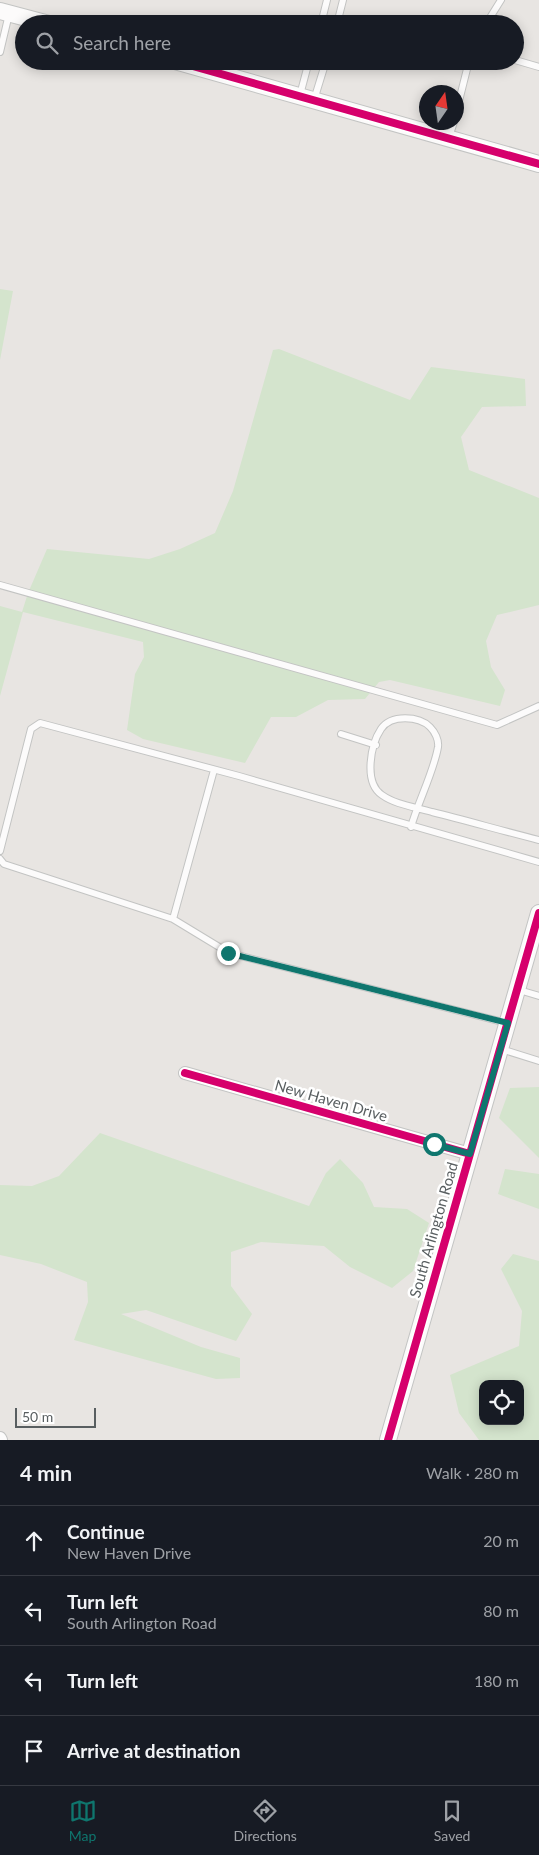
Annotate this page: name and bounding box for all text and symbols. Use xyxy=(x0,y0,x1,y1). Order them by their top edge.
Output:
search box xyxy=(15,15,524,70)
icon: search xyxy=(33,29,61,57)
text: Search here xyxy=(73,31,171,54)
north arrow xyxy=(419,85,464,130)
route end xyxy=(217,942,240,965)
street label: New Haven Drive xyxy=(273,1075,390,1125)
route start xyxy=(423,1133,446,1156)
street label: South Arlington Road xyxy=(405,1160,461,1300)
map controls xyxy=(479,1380,524,1425)
button: locate xyxy=(479,1380,524,1425)
scale bar xyxy=(15,1405,96,1428)
text: 50 m xyxy=(22,1408,53,1425)
text: 4 min xyxy=(20,1460,72,1485)
text: Walk · 280 m xyxy=(426,1463,519,1482)
text: Continue xyxy=(67,1520,145,1543)
icon: ahead xyxy=(20,1527,48,1555)
text: 20 m xyxy=(483,1531,519,1550)
text: New Haven Drive xyxy=(67,1543,191,1562)
text: Turn left xyxy=(67,1590,138,1613)
icon: left xyxy=(20,1597,48,1625)
text: 80 m xyxy=(483,1601,519,1620)
text: South Arlington Road xyxy=(67,1613,217,1632)
icon: left xyxy=(20,1667,48,1695)
text: Turn left xyxy=(67,1669,138,1692)
text: 180 m xyxy=(474,1671,519,1690)
icon: arrive xyxy=(20,1737,48,1765)
text: Arrive at destination xyxy=(67,1739,240,1762)
tab: Map xyxy=(69,1797,97,1844)
tab: Directions xyxy=(234,1797,297,1844)
tab: Saved xyxy=(434,1797,470,1844)

